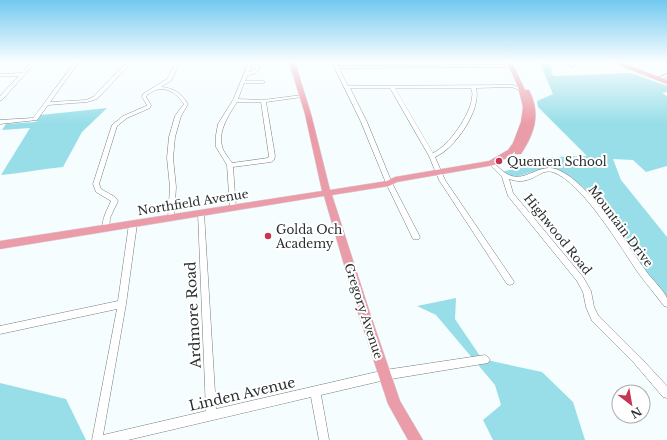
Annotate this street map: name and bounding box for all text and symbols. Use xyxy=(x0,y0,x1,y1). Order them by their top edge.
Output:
place label: Quenten School xyxy=(507,154,607,169)
marker: Quenten School xyxy=(494,156,504,166)
street label: Mountain Drive xyxy=(585,182,657,270)
street label: Northfield Avenue xyxy=(136,186,250,218)
street label: Highwood Road xyxy=(521,191,595,277)
place label: Golda Och Academy xyxy=(275,222,342,251)
marker: Golda Och Academy xyxy=(263,231,273,241)
street label: Ardmore Road xyxy=(181,261,205,370)
street label: Gregory Avenue xyxy=(341,261,387,361)
street label: Linden Avenue xyxy=(187,373,297,415)
north arrow xyxy=(611,384,651,424)
text: N xyxy=(628,404,644,422)

